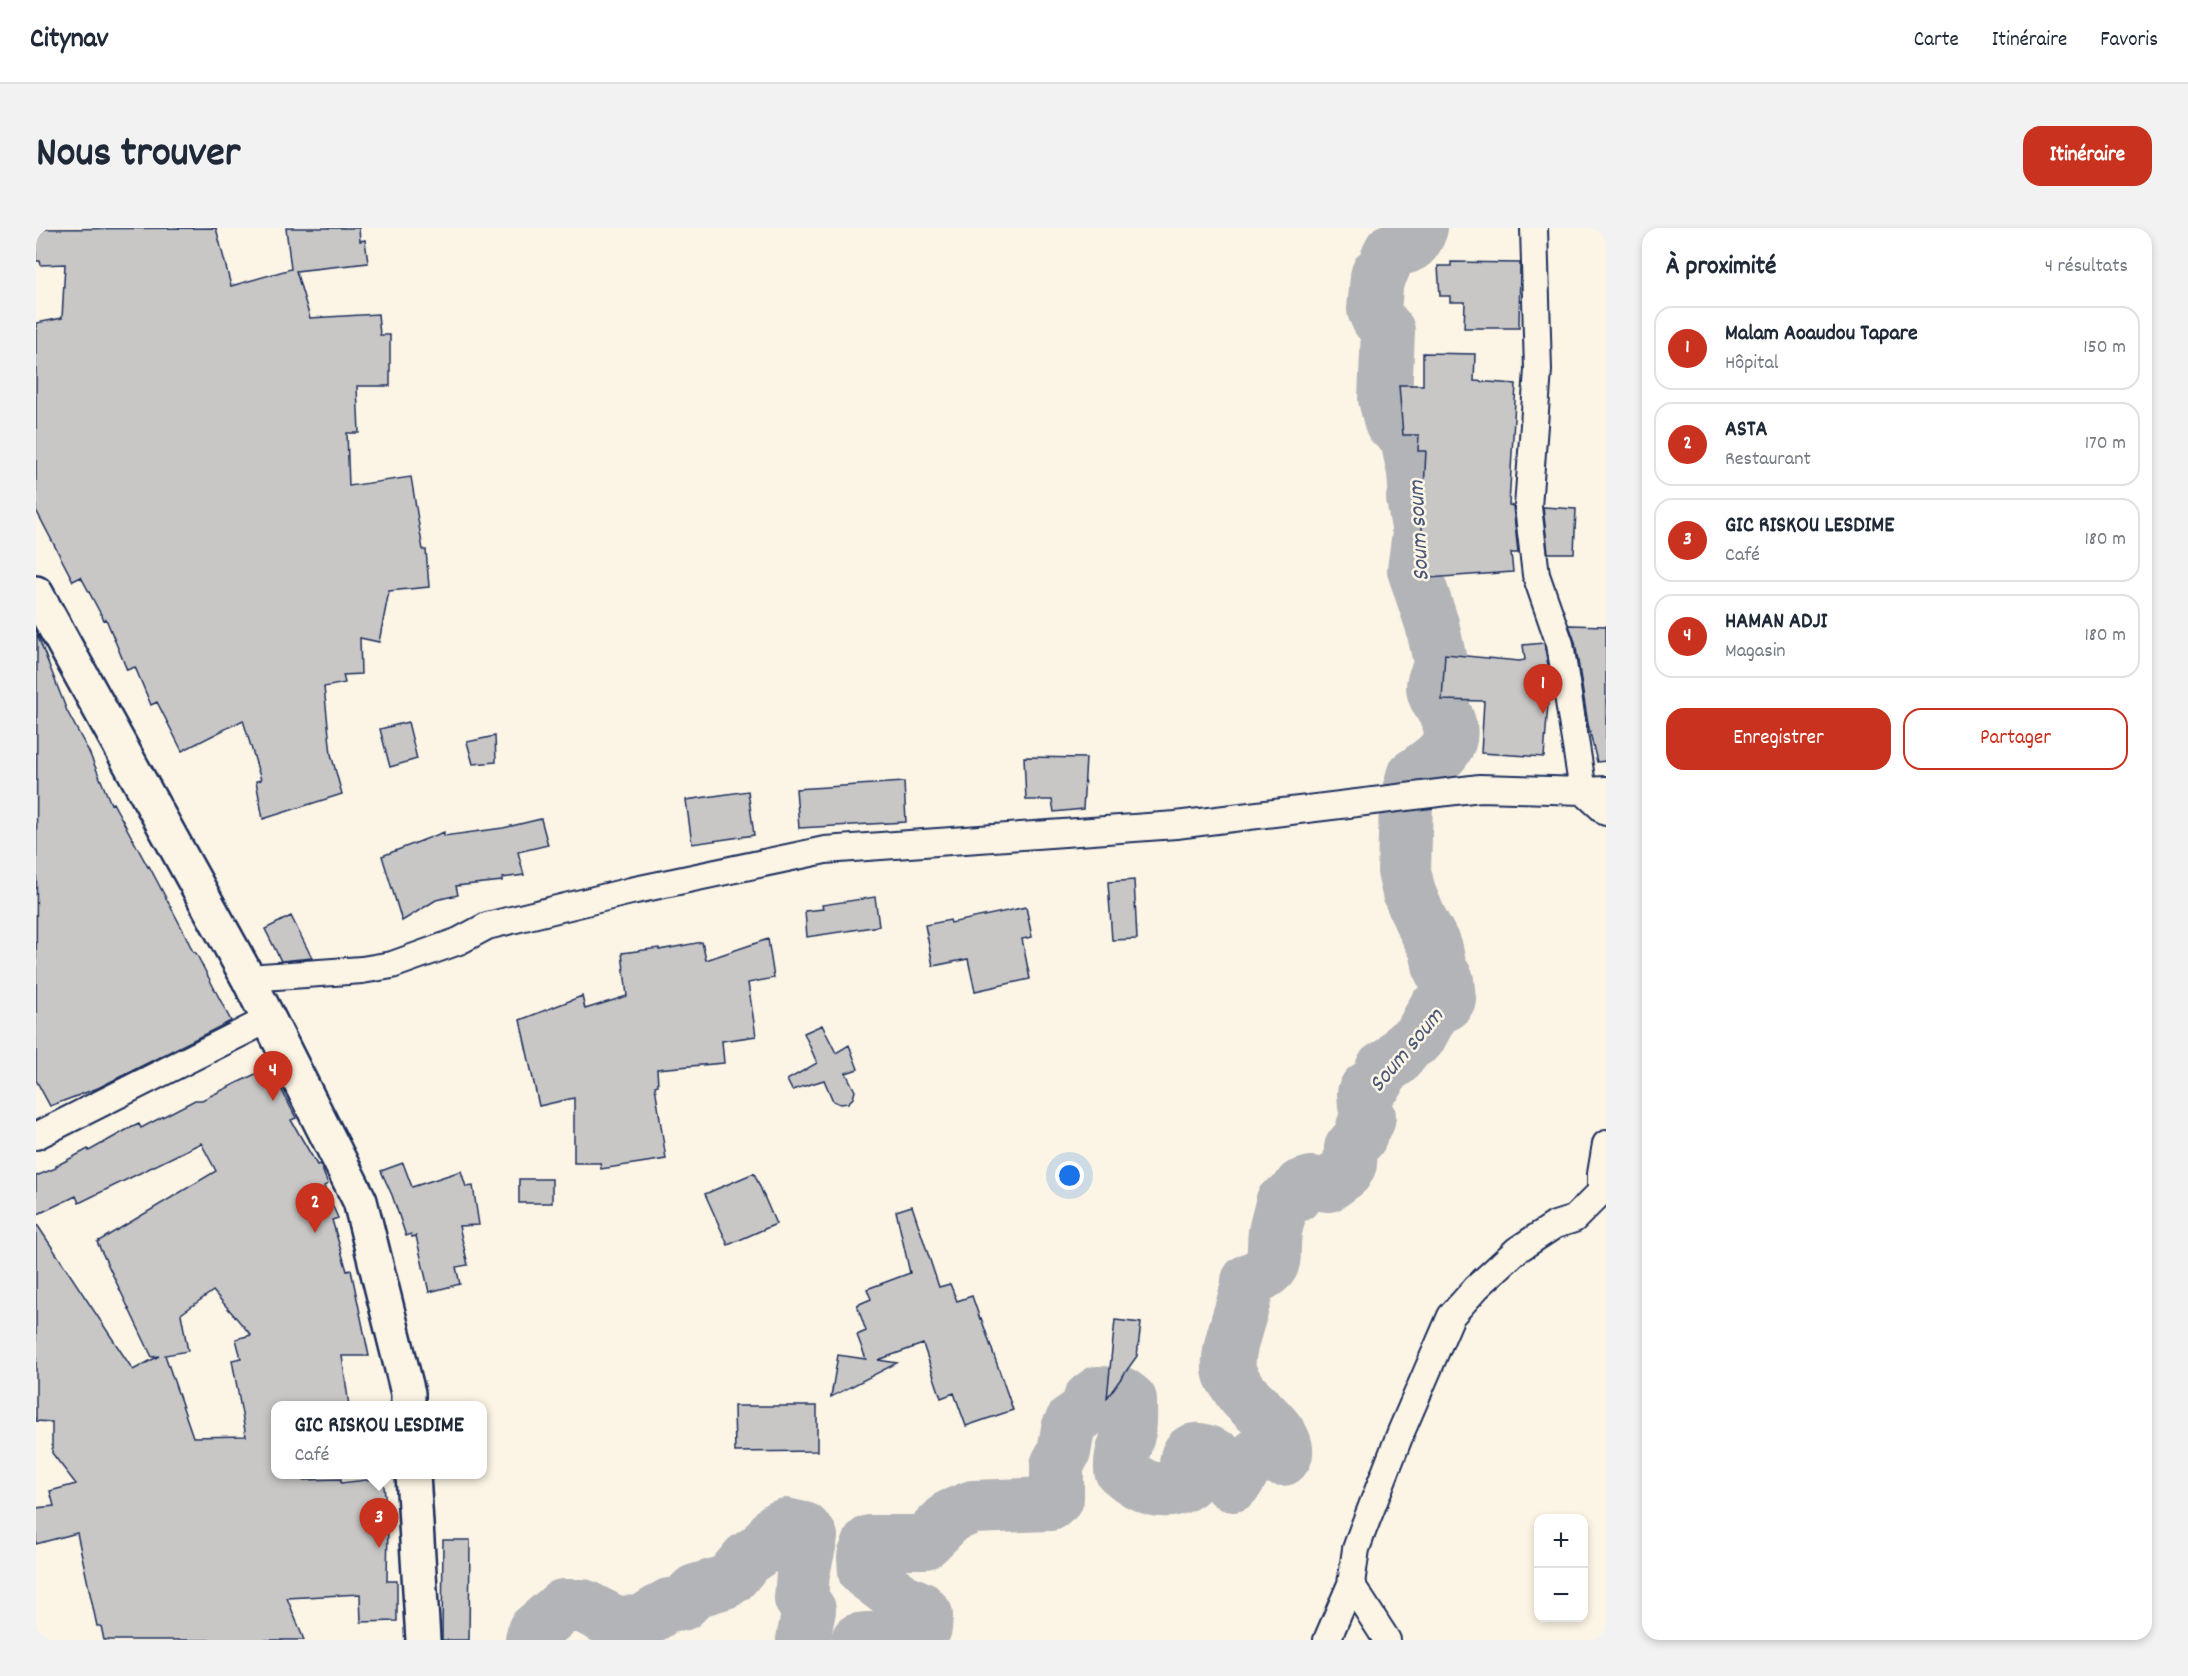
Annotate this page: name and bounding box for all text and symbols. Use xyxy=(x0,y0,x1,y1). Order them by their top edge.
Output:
text: Citynav xyxy=(30,21,108,61)
text: Carte xyxy=(1914,26,1959,56)
text: Itinéraire xyxy=(1992,26,2067,56)
text: Favoris xyxy=(2100,26,2158,56)
text: Nous trouver xyxy=(36,126,240,186)
button: Itinéraire xyxy=(2023,126,2152,186)
text: À proximité xyxy=(1666,249,1776,286)
text: 4 résultats xyxy=(2045,253,2128,281)
text: Malam Aoaudou Tapare xyxy=(1725,319,1918,350)
text: 1 xyxy=(1685,334,1690,362)
text: 150 m xyxy=(2083,334,2126,362)
text: Hôpital xyxy=(1725,350,1779,378)
text: ASTA xyxy=(1725,415,1768,446)
text: 2 xyxy=(1683,430,1692,458)
text: 170 m xyxy=(2085,430,2126,458)
text: Restaurant xyxy=(1725,446,1811,474)
water label: Soum soum xyxy=(1400,479,1440,582)
text: GIC RISKOU LESDIME xyxy=(1725,511,1894,542)
text: 3 xyxy=(1683,526,1692,554)
text: 180 m xyxy=(2084,526,2126,554)
text: Café xyxy=(1725,542,1760,570)
text: HAMAN ADJI xyxy=(1725,607,1827,638)
text: 4 xyxy=(1683,622,1692,650)
text: 180 m xyxy=(2084,622,2126,650)
text: Magasin xyxy=(1725,638,1786,666)
pin: 1 xyxy=(1524,664,1562,714)
button: Enregistrer xyxy=(1666,708,1891,770)
button: Partager xyxy=(1903,708,2128,770)
water label: Soum soum xyxy=(1362,1001,1453,1101)
pin: 4 xyxy=(254,1052,292,1101)
your location xyxy=(1055,1161,1084,1190)
pin: 2 xyxy=(296,1184,334,1233)
popup xyxy=(271,1401,487,1479)
text: GIC RISKOU LESDIME xyxy=(294,1411,464,1442)
text: Café xyxy=(294,1442,329,1470)
pin: 3 xyxy=(360,1498,398,1548)
map controls xyxy=(1534,1514,1588,1622)
button: + xyxy=(1534,1514,1588,1568)
button: − xyxy=(1534,1568,1588,1622)

